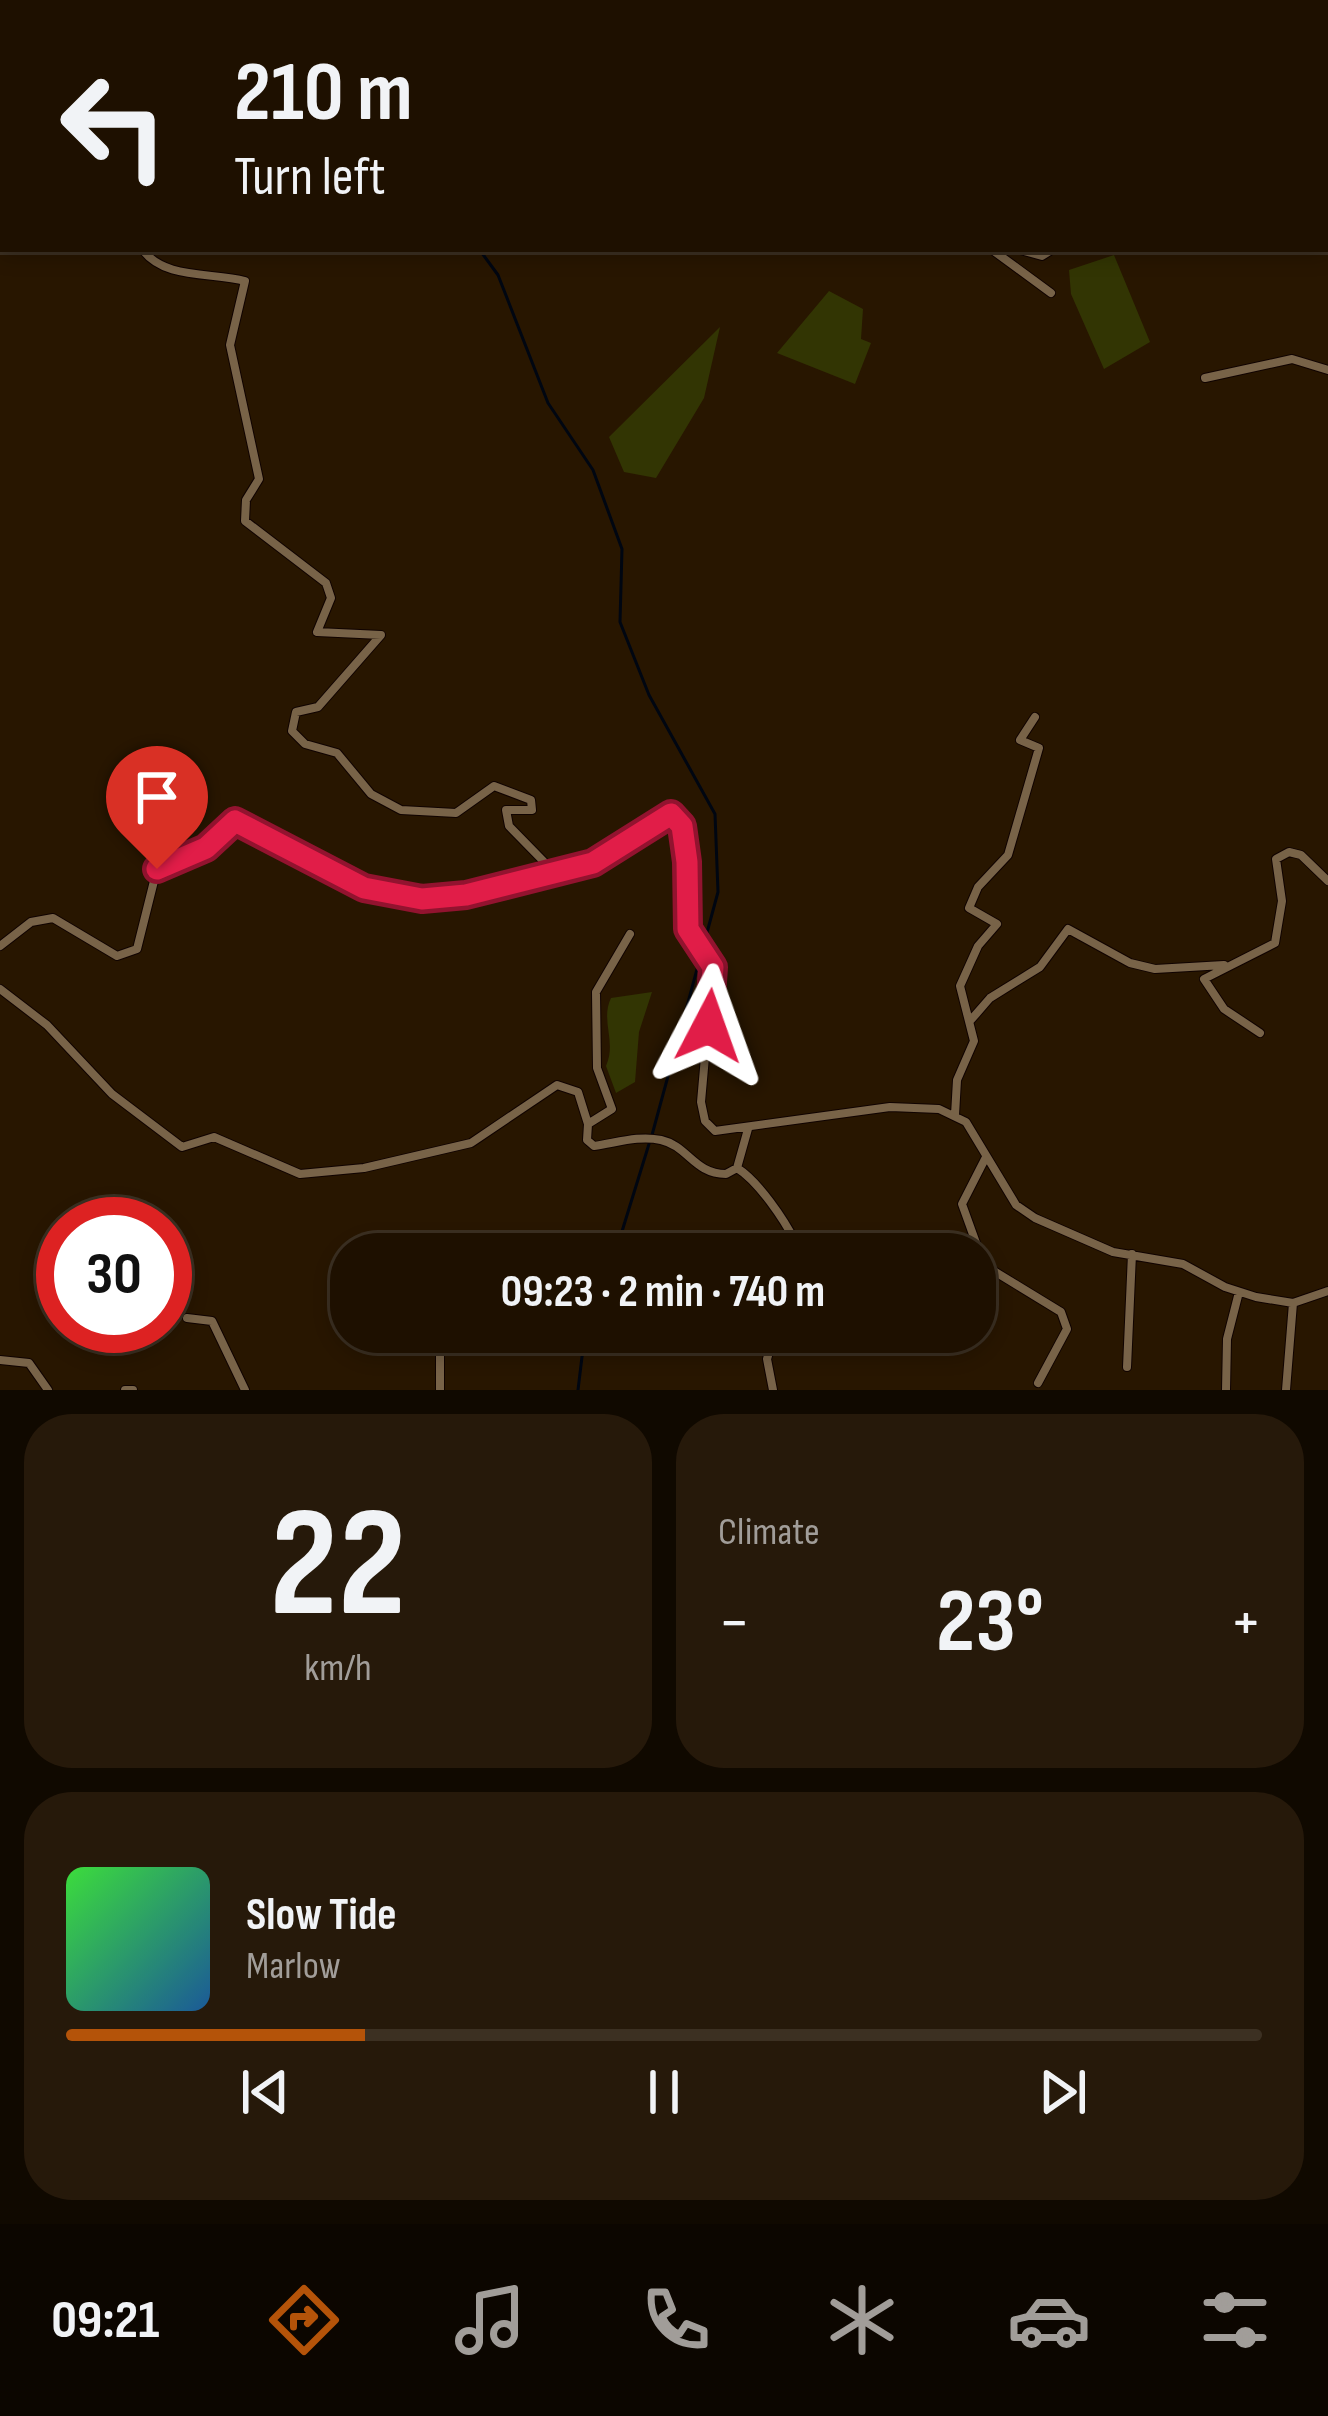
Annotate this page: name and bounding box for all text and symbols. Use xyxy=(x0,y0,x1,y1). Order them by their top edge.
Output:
text: 210 m xyxy=(234,43,413,144)
icon: left xyxy=(36,48,192,204)
text: Turn left xyxy=(234,145,386,210)
pin xyxy=(106,746,208,869)
icon: arrive xyxy=(124,764,190,830)
position arrow xyxy=(646,963,772,1089)
speed limit sign: 30 xyxy=(36,1197,192,1353)
text: 09:23 · 2 min · 740 m xyxy=(501,1265,825,1320)
text: 22 xyxy=(270,1473,406,1660)
text: Climate xyxy=(718,1509,820,1556)
text: 23° xyxy=(936,1569,1044,1677)
text: − xyxy=(718,1584,750,1663)
text: + xyxy=(1230,1584,1262,1663)
text: km/h xyxy=(304,1645,372,1692)
text: Slow Tide xyxy=(246,1888,397,1943)
text: Marlow xyxy=(246,1943,341,1990)
icon: previous xyxy=(232,2059,298,2125)
icon: pause xyxy=(631,2059,697,2125)
icon: next xyxy=(1030,2059,1096,2125)
icon: directions xyxy=(262,2278,346,2362)
icon: music xyxy=(448,2278,532,2362)
icon: phone xyxy=(634,2278,718,2362)
icon: climate xyxy=(820,2278,904,2362)
icon: car xyxy=(1007,2278,1091,2362)
icon: filters xyxy=(1193,2278,1277,2362)
text: 09:21 xyxy=(51,2288,159,2353)

